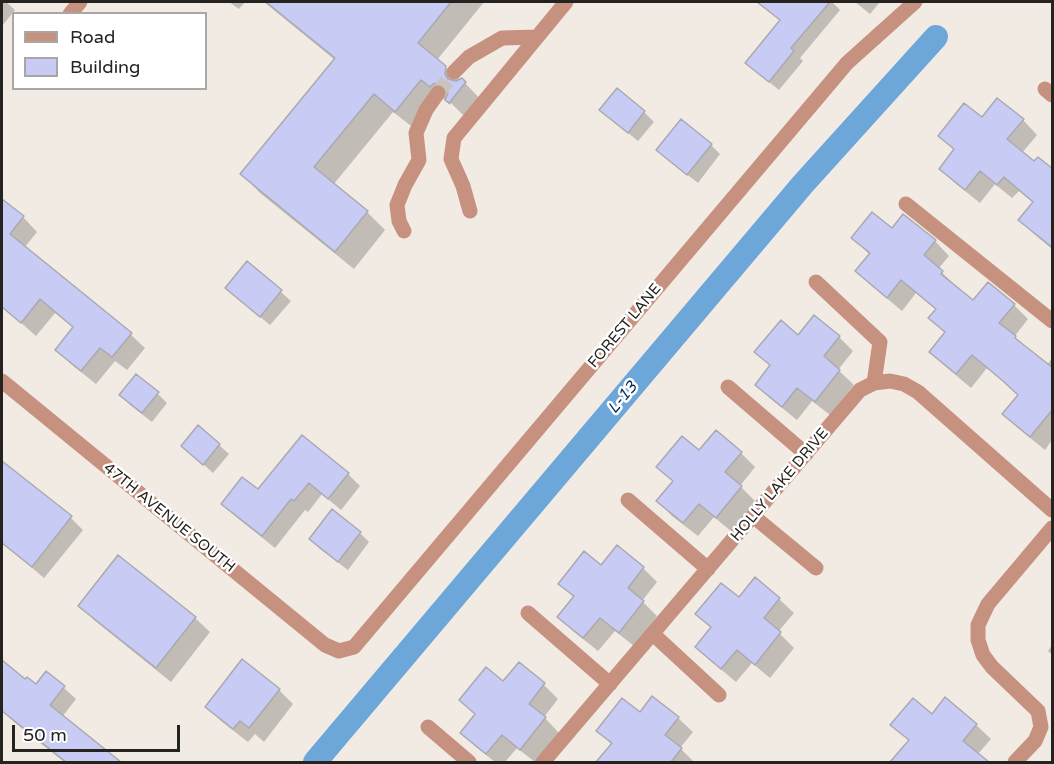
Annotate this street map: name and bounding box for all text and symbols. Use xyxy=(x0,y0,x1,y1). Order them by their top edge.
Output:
legend xyxy=(12,12,207,90)
text: Road xyxy=(70,26,115,48)
text: Building xyxy=(70,56,140,78)
street label: FOREST LANE xyxy=(585,280,665,372)
water label: L-13 xyxy=(604,378,642,418)
street label: HOLLY LAKE DRIVE xyxy=(727,425,833,545)
street label: 47TH AVENUE SOUTH xyxy=(100,459,238,577)
scale bar xyxy=(15,713,183,751)
text: 50 m xyxy=(23,724,67,746)

